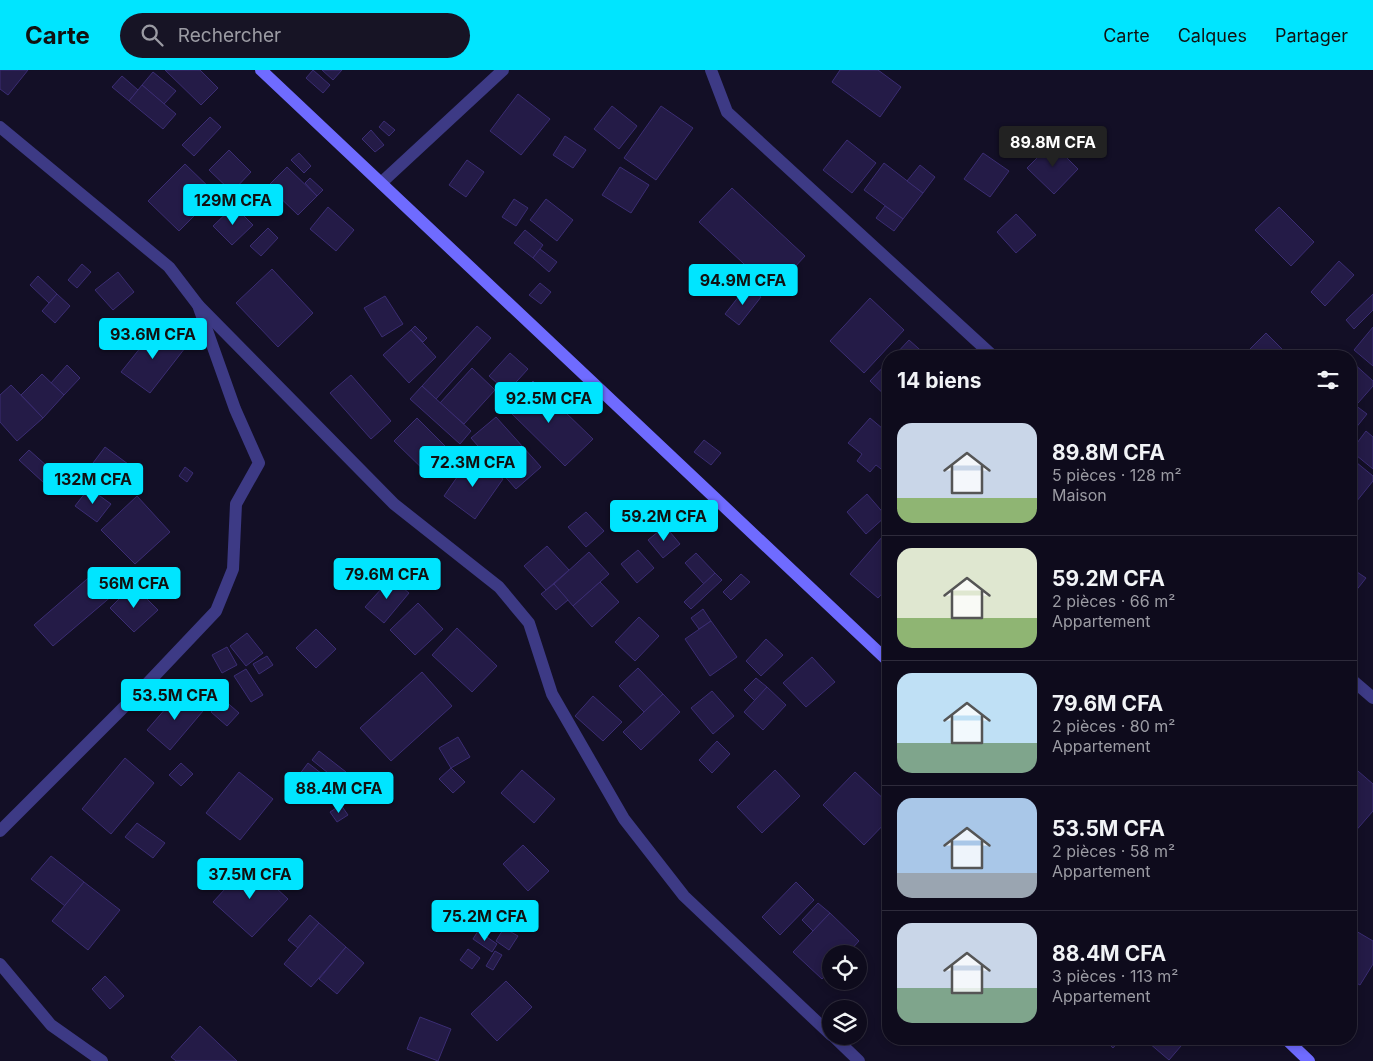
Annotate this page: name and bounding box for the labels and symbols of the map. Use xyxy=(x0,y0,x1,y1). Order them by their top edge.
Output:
pin: 89.8M CFA xyxy=(996,126,1110,168)
pin: 129M CFA xyxy=(181,184,285,226)
pin: 94.9M CFA xyxy=(686,264,800,306)
pin: 93.6M CFA xyxy=(96,318,210,360)
pin: 92.5M CFA xyxy=(492,382,606,424)
pin: 72.3M CFA xyxy=(416,446,530,488)
pin: 132M CFA xyxy=(41,462,145,505)
pin: 59.2M CFA xyxy=(607,500,721,542)
pin: 79.6M CFA xyxy=(330,558,444,600)
pin: 56M CFA xyxy=(88,566,180,609)
pin: 53.5M CFA xyxy=(118,678,232,721)
pin: 88.4M CFA xyxy=(282,772,396,814)
pin: 37.5M CFA xyxy=(193,858,307,900)
pin: 75.2M CFA xyxy=(428,900,542,942)

